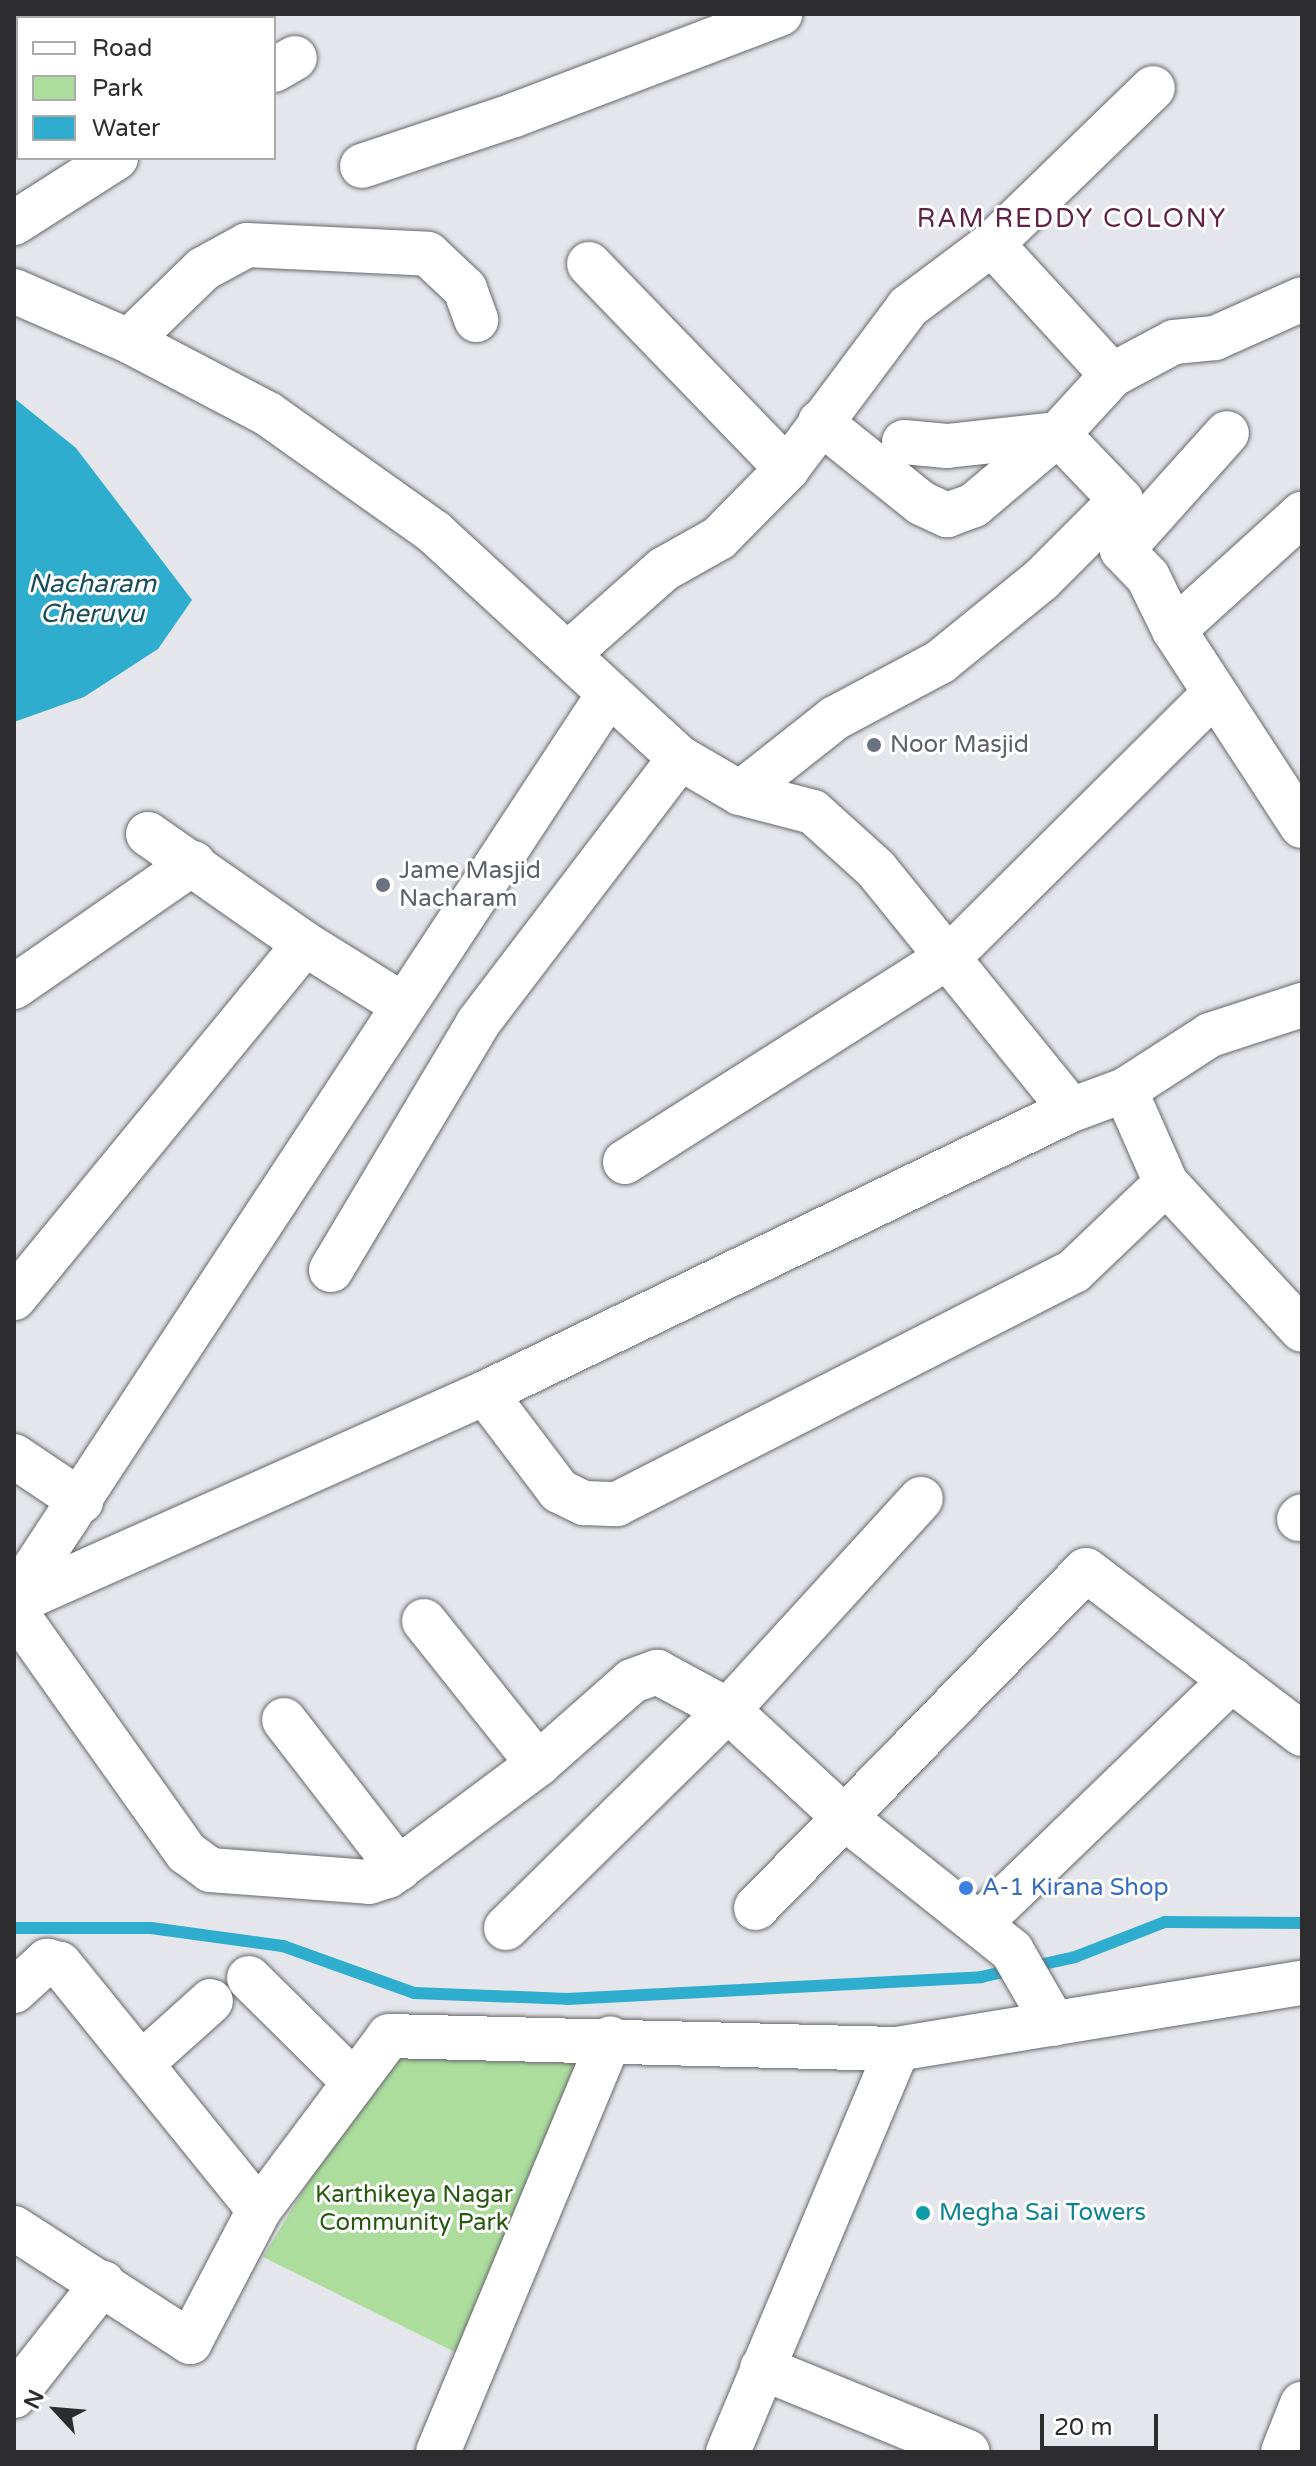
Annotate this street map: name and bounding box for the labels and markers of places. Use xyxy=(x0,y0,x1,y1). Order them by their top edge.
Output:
place label: Noor Masjid xyxy=(890,731,1029,759)
marker: Noor Masjid xyxy=(865,736,883,754)
place label: Jame Masjid Nacharam xyxy=(399,857,541,913)
marker: Jame Masjid Nacharam xyxy=(374,876,392,894)
place label: A-1 Kirana Shop xyxy=(982,1874,1169,1902)
marker: A-1 Kirana Shop xyxy=(957,1879,975,1897)
place label: Megha Sai Towers xyxy=(939,2199,1146,2227)
marker: Megha Sai Towers xyxy=(914,2204,932,2222)

